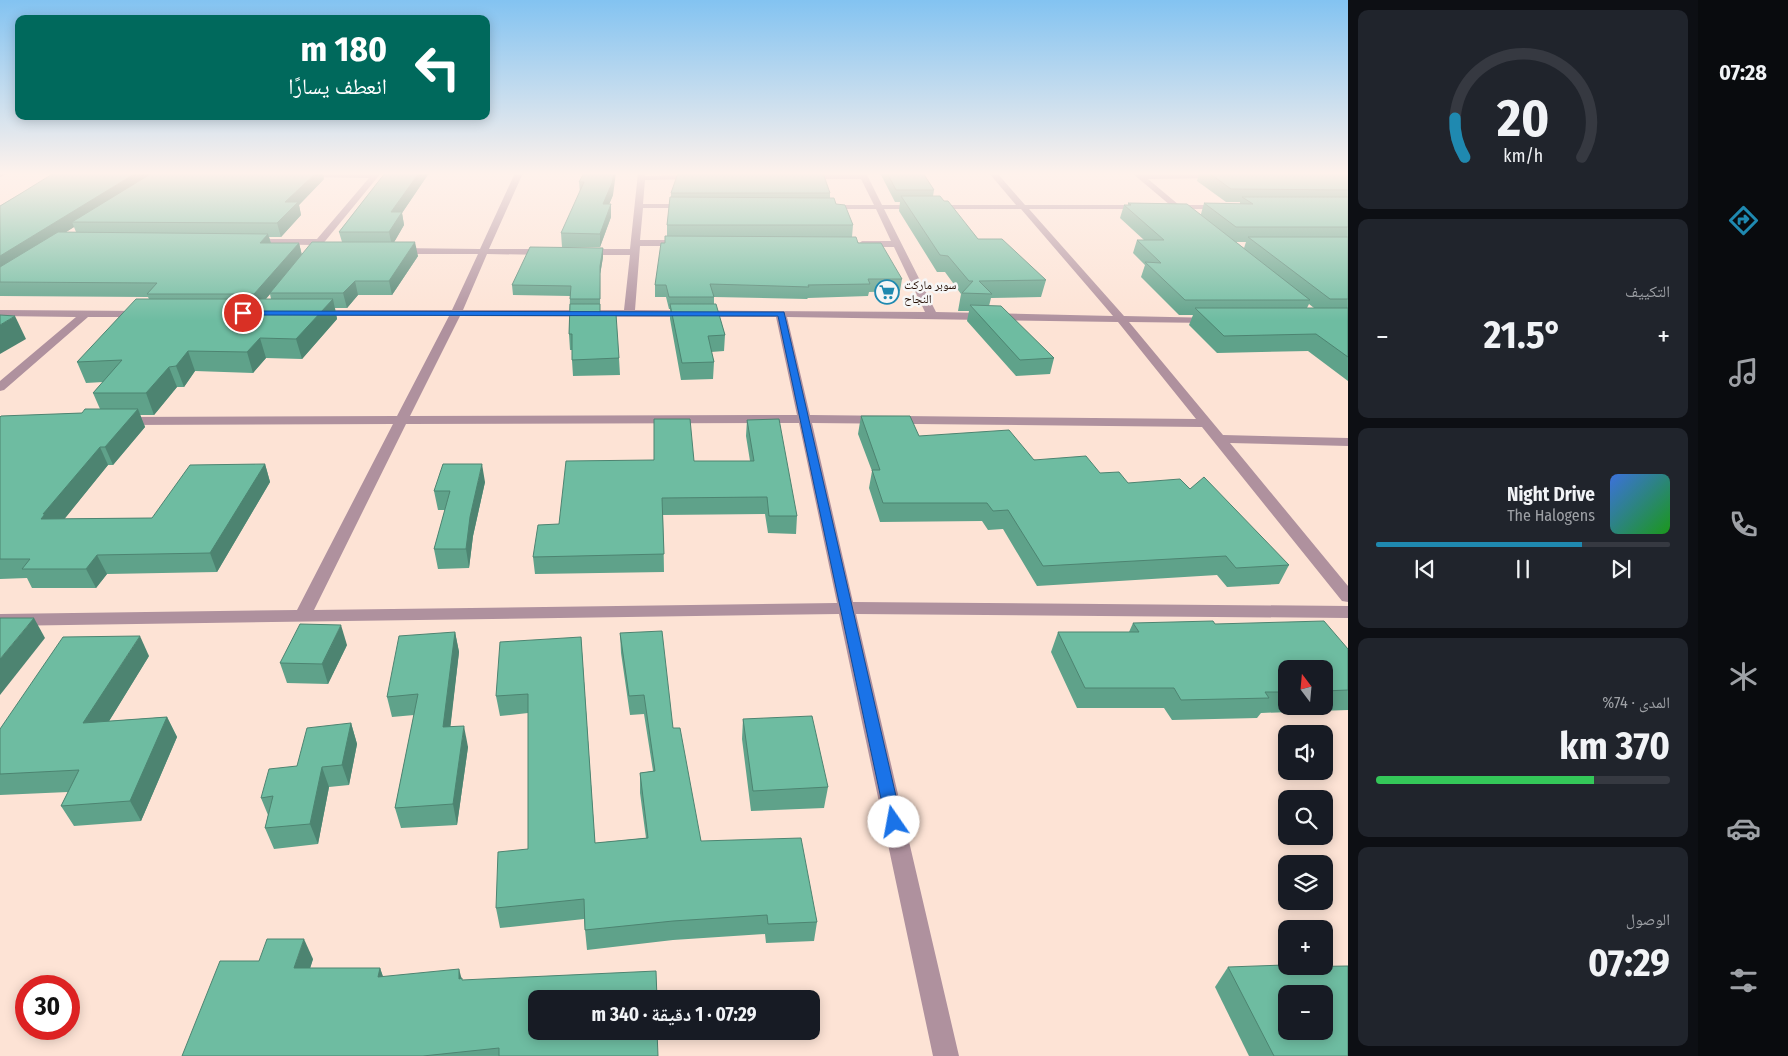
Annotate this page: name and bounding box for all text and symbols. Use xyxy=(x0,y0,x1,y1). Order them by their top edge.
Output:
text: 180 m xyxy=(301,28,387,70)
icon: left xyxy=(405,35,470,100)
text: 07:28 xyxy=(1719,59,1767,86)
text: انعطف يسارًا xyxy=(288,73,387,100)
text: 20 xyxy=(1496,87,1549,150)
text: km/h xyxy=(1503,145,1543,167)
icon: directions xyxy=(1726,203,1761,238)
place label: سوبر ماركت النجاح xyxy=(904,278,957,306)
supermarket icon: سوبر ماركت النجاح xyxy=(874,279,900,305)
text: التكييف xyxy=(1625,282,1670,301)
pin xyxy=(222,292,264,334)
icon: arrive xyxy=(229,299,257,327)
text: 21.5° xyxy=(1484,312,1562,358)
text: − xyxy=(1376,320,1389,353)
text: + xyxy=(1657,320,1670,353)
icon: music xyxy=(1726,355,1761,390)
text: Night Drive xyxy=(1507,483,1595,506)
text: The Halogens xyxy=(1507,506,1595,525)
icon: phone xyxy=(1726,507,1761,542)
icon: previous xyxy=(1411,555,1439,583)
icon: pause xyxy=(1509,555,1537,583)
icon: next xyxy=(1607,555,1635,583)
icon: climate xyxy=(1726,659,1761,694)
north arrow xyxy=(1278,660,1332,715)
map controls xyxy=(1278,660,1333,1040)
text: المدى · 74% xyxy=(1602,693,1670,712)
text: 370 km xyxy=(1559,723,1670,769)
button: sound xyxy=(1278,725,1333,780)
button: search xyxy=(1278,790,1333,845)
position arrow xyxy=(867,795,919,847)
icon: car xyxy=(1726,811,1761,846)
button: layers xyxy=(1278,855,1333,910)
text: الوصول xyxy=(1626,910,1670,929)
button: + xyxy=(1278,920,1333,975)
text: 07:29 xyxy=(1588,940,1670,986)
icon: filters xyxy=(1726,963,1761,998)
speed limit sign: 30 xyxy=(15,975,80,1040)
button: − xyxy=(1278,985,1333,1040)
text: 07:29 · 1 دقيقة · 340 m xyxy=(592,1003,756,1026)

